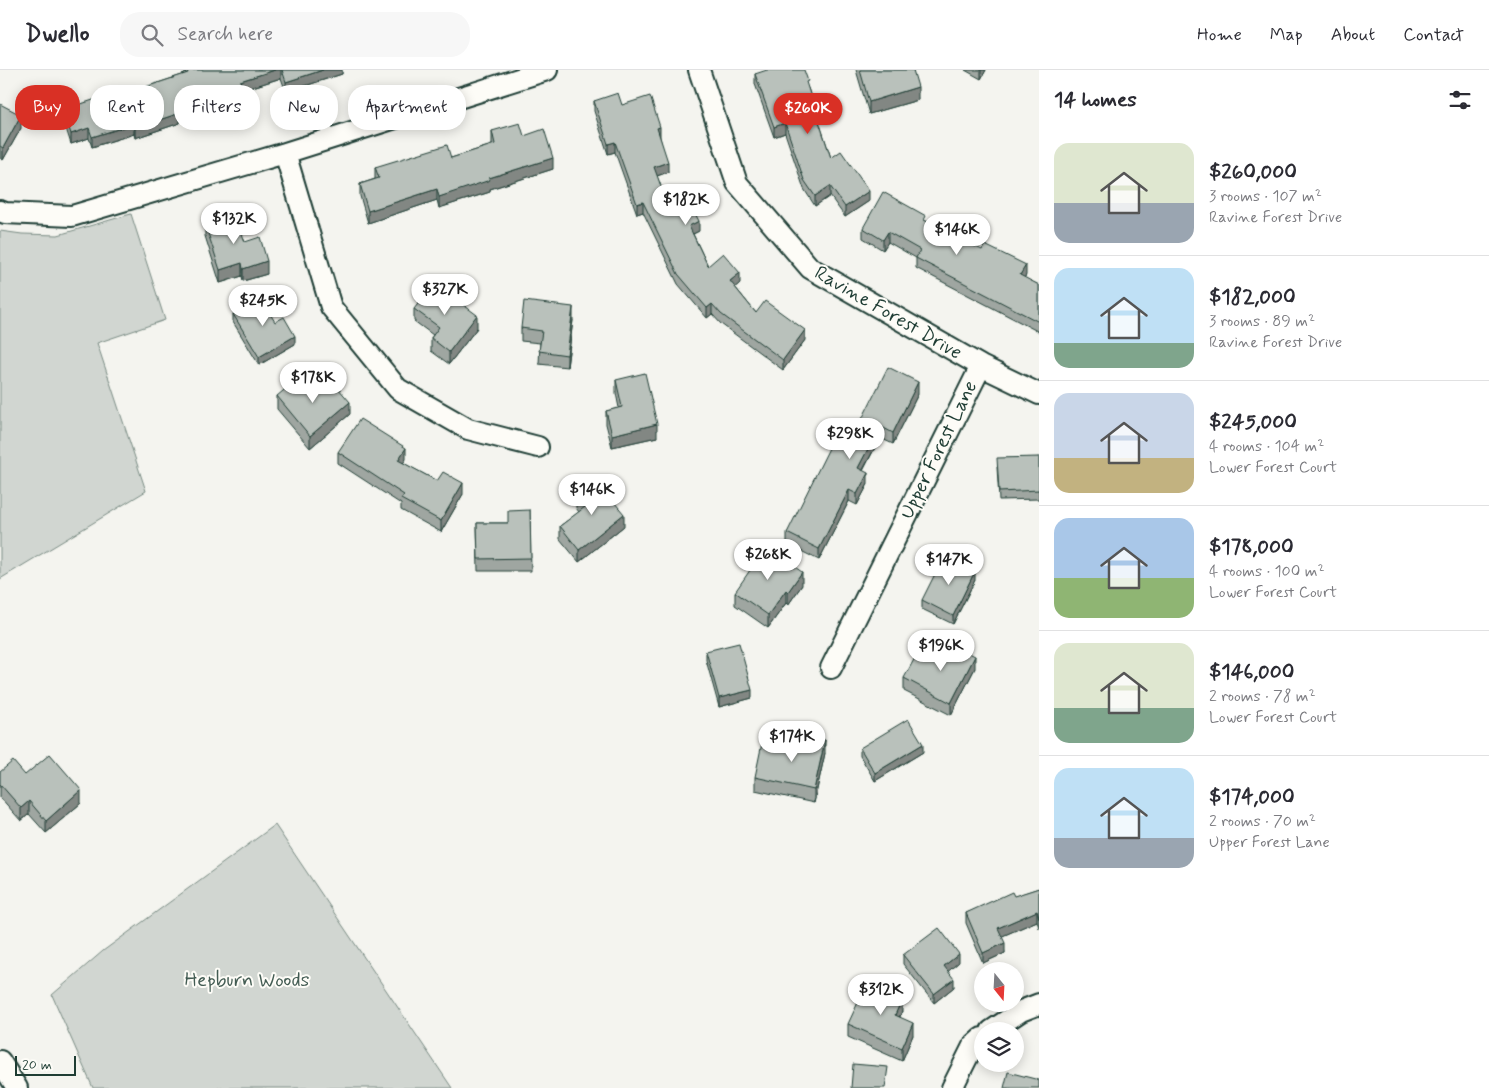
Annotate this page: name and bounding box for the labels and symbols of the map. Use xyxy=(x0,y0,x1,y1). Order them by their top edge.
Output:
pin: $260K xyxy=(773,92,843,135)
pin: $182K xyxy=(651,184,721,226)
pin: $132K xyxy=(199,202,269,245)
pin: $146K xyxy=(922,214,992,256)
street label: Ravine Forest Drive xyxy=(809,260,967,366)
pin: $327K xyxy=(410,274,480,316)
pin: $245K xyxy=(228,284,298,327)
pin: $178K xyxy=(278,362,348,404)
street label: Upper Forest Lane xyxy=(894,376,984,524)
pin: $298K xyxy=(815,418,885,460)
pin: $146K xyxy=(557,474,627,516)
pin: $268K xyxy=(733,538,803,581)
pin: $147K xyxy=(914,544,984,586)
pin: $196K xyxy=(906,630,976,672)
pin: $174K xyxy=(757,720,827,763)
north arrow xyxy=(974,962,1024,1012)
park label: Hepburn Woods xyxy=(184,967,310,994)
pin: $312K xyxy=(846,974,916,1016)
scale bar xyxy=(15,1053,76,1076)

